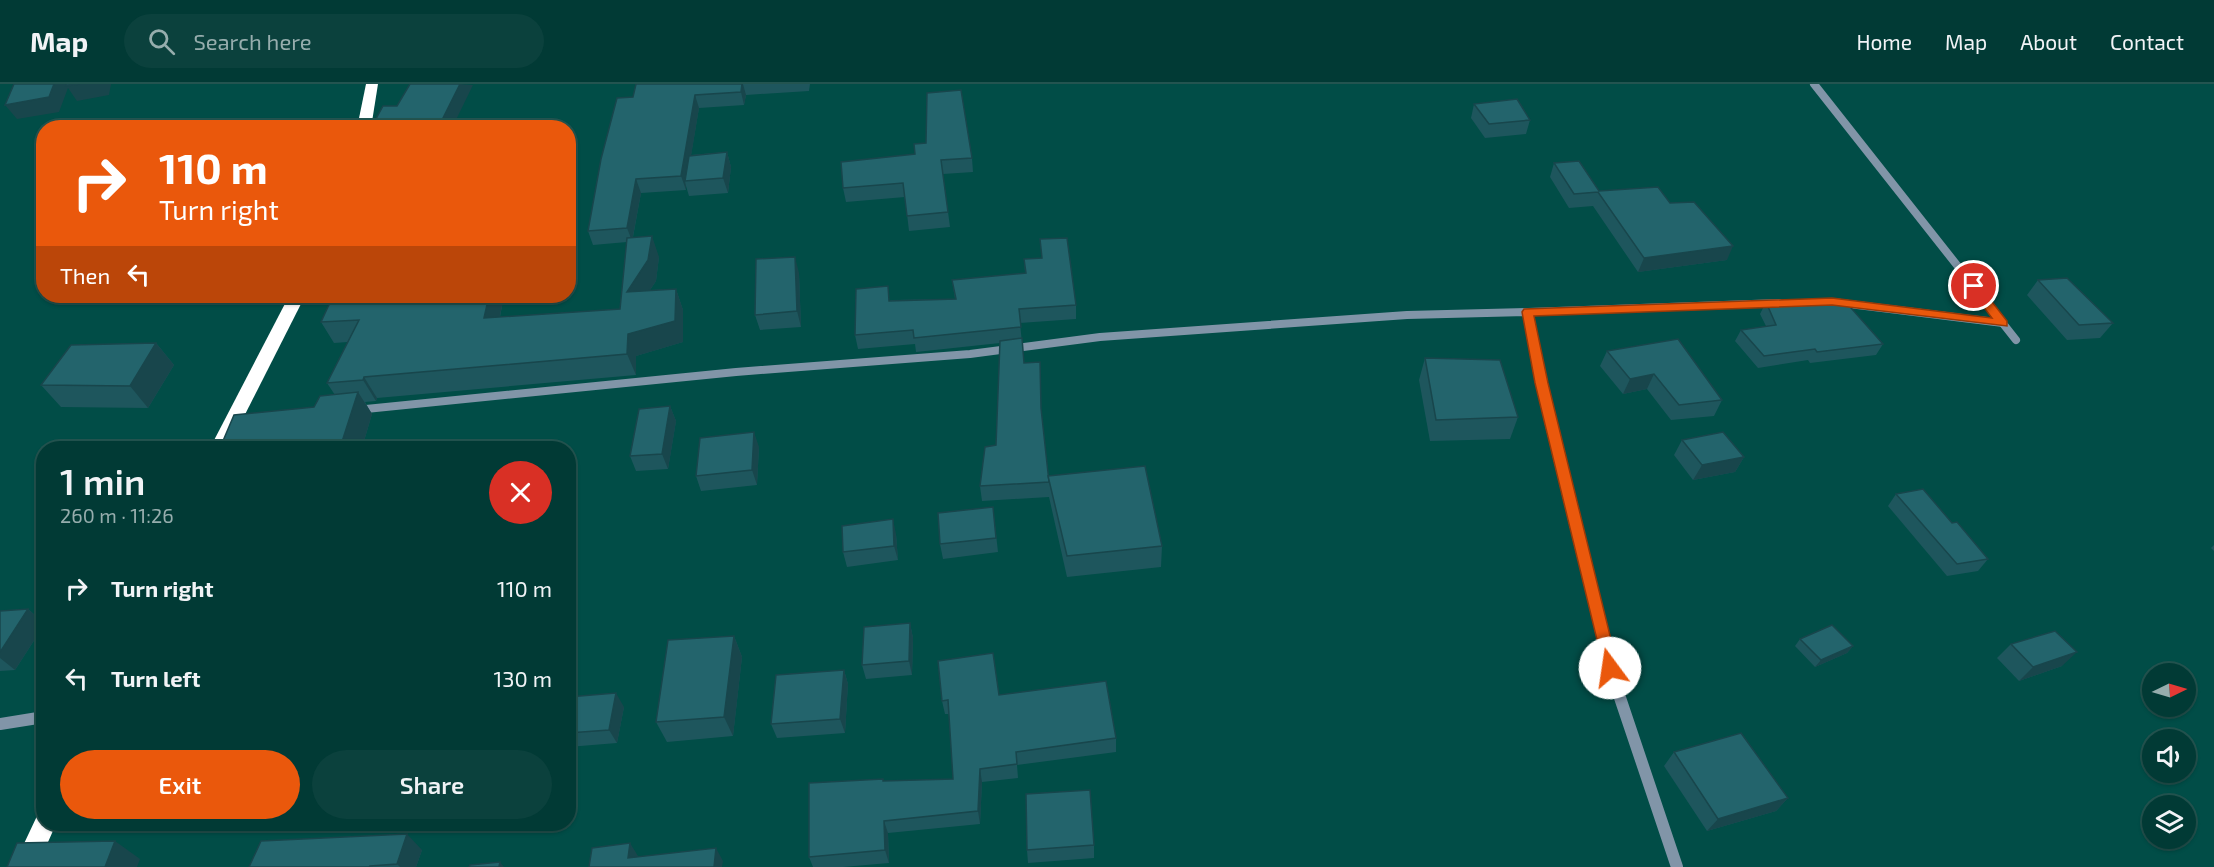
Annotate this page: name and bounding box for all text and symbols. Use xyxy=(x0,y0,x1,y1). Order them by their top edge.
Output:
search box xyxy=(124,14,544,68)
text: Map xyxy=(30,24,88,58)
icon: search xyxy=(145,25,178,58)
text: Search here xyxy=(193,28,312,54)
text: Home xyxy=(1856,29,1912,54)
text: Map xyxy=(1945,29,1987,54)
text: About xyxy=(2020,29,2077,54)
text: Contact xyxy=(2110,29,2184,54)
text: 110 m xyxy=(159,142,268,192)
icon: right xyxy=(60,144,138,222)
text: Turn right xyxy=(159,193,279,225)
icon: left xyxy=(122,258,155,291)
pin xyxy=(1948,260,1999,311)
text: Then xyxy=(60,262,110,288)
icon: arrive xyxy=(1957,269,1990,302)
text: 1 min xyxy=(60,459,145,502)
button: close xyxy=(489,461,552,524)
text: 260 m · 11:26 xyxy=(60,503,174,527)
icon: right xyxy=(60,572,93,605)
text: Turn right xyxy=(111,575,213,601)
text: 110 m xyxy=(497,575,552,601)
position arrow xyxy=(1578,636,1642,700)
icon: left xyxy=(60,662,93,695)
north arrow xyxy=(2142,663,2196,717)
map controls xyxy=(2142,663,2196,849)
text: Turn left xyxy=(111,665,200,691)
text: 130 m xyxy=(494,665,552,691)
button: sound xyxy=(2142,729,2196,783)
button: Exit xyxy=(60,750,300,819)
button: Share xyxy=(312,750,552,819)
button: layers xyxy=(2142,795,2196,849)

